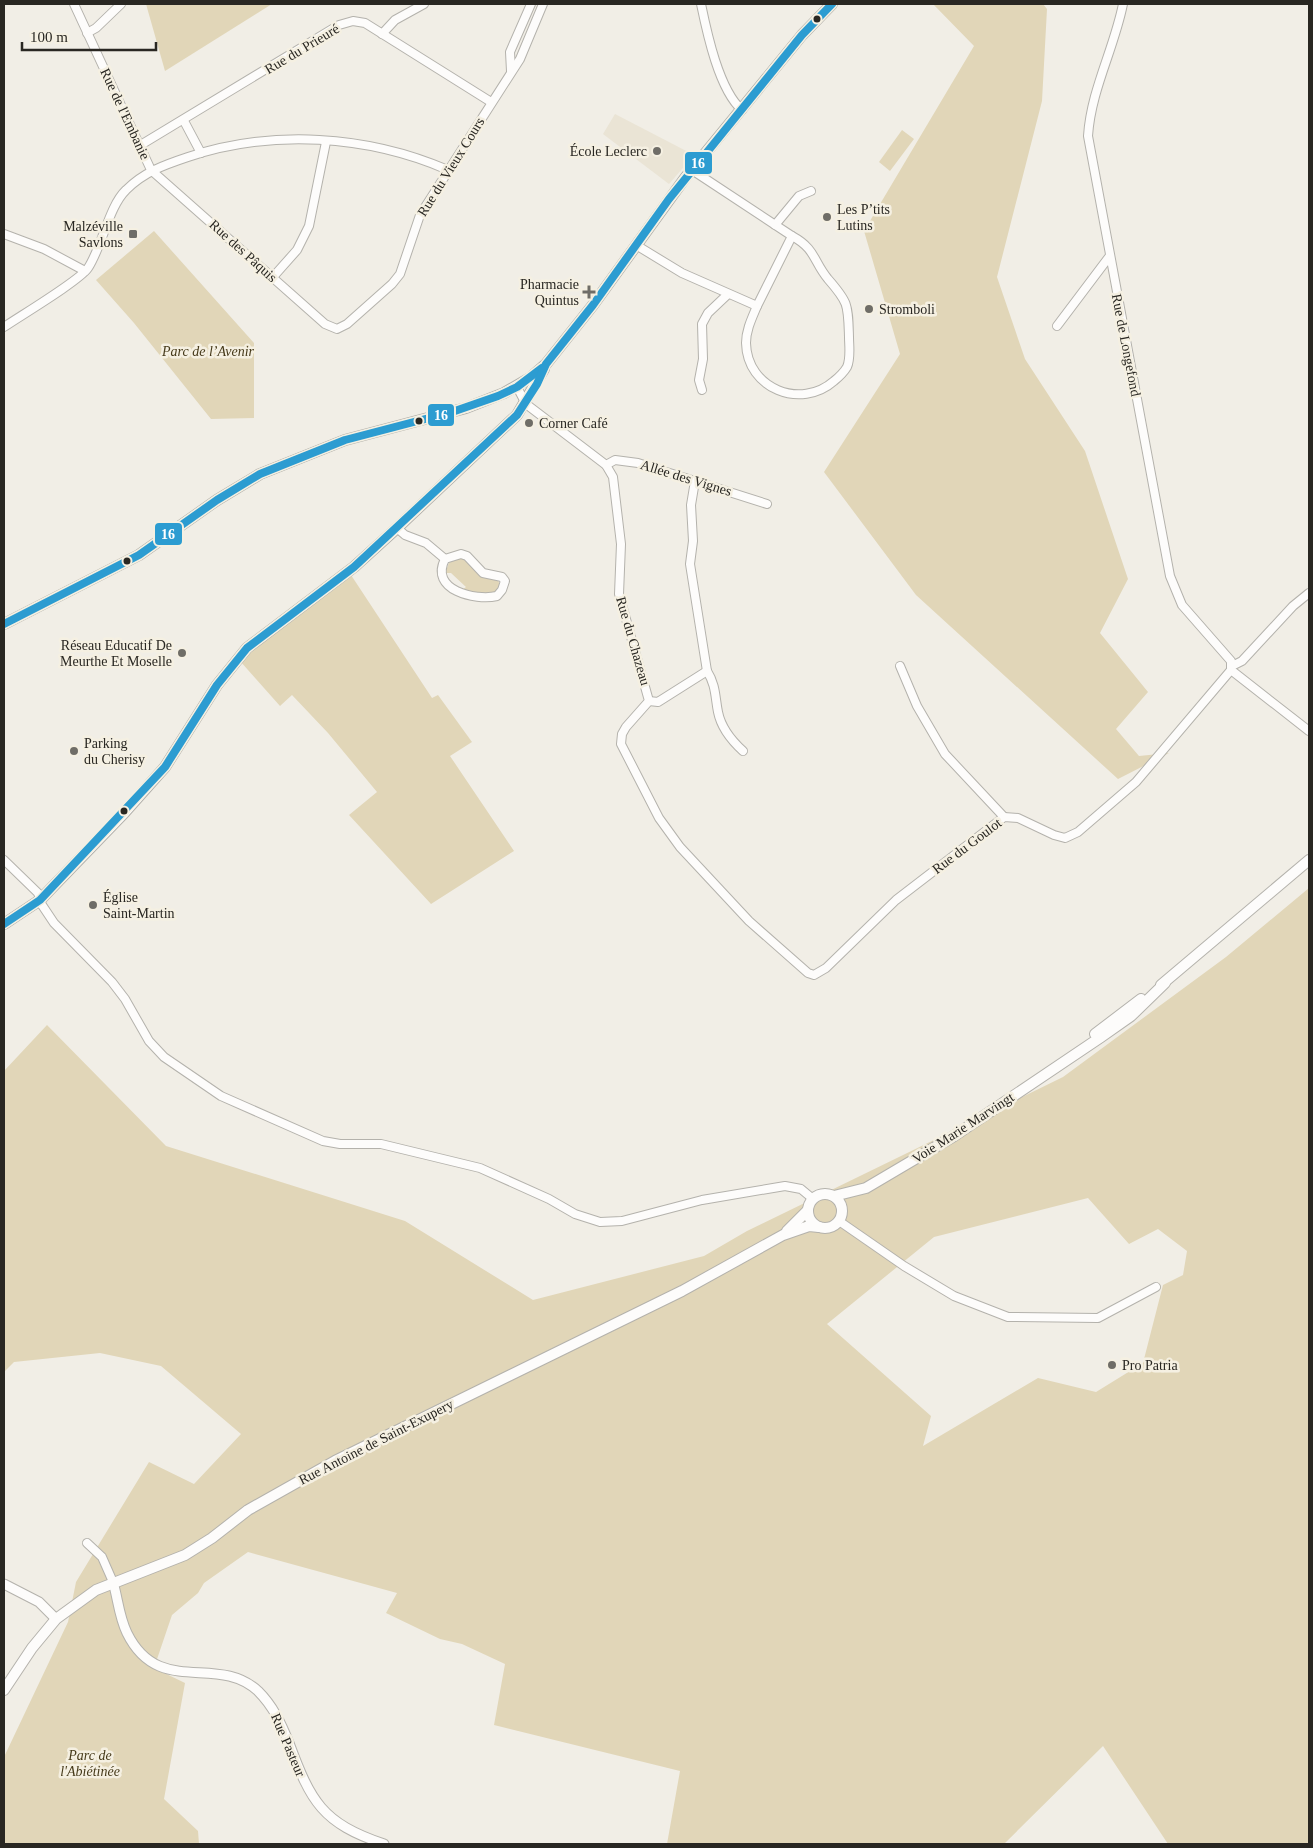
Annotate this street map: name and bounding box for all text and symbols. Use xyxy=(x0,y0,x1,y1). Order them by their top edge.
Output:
unlabelled marker xyxy=(812,14,822,24)
scale bar xyxy=(22,20,156,52)
street label: Rue du Prieuré xyxy=(262,21,342,77)
text: 100 m xyxy=(30,29,68,45)
street label: Rue de l'Embanie xyxy=(97,66,153,162)
street label: Rue du Vieux Cours xyxy=(415,115,487,219)
place label: École Leclerc xyxy=(570,143,647,159)
marker: École Leclerc xyxy=(651,145,663,157)
line badge: 16 xyxy=(684,151,713,175)
text: 16 xyxy=(691,156,705,171)
place label: Les P’tits Lutins xyxy=(837,202,890,233)
marker: Les P’tits Lutins xyxy=(821,211,833,223)
street label: Rue des Pâquis xyxy=(206,217,280,285)
place label: Malzéville Savlons xyxy=(63,219,123,250)
marker: Malzéville Savlons xyxy=(127,228,139,240)
place label: Pharmacie Quintus xyxy=(520,277,579,308)
marker: Pharmacie Quintus xyxy=(583,286,595,298)
street label: Rue de Longefond xyxy=(1109,292,1143,398)
place label: Stromboli xyxy=(879,302,935,317)
marker: Stromboli xyxy=(863,303,875,315)
park label: Parc de l’Avenir xyxy=(161,344,255,359)
line badge: 16 xyxy=(427,403,455,427)
text: 16 xyxy=(434,408,448,423)
unlabelled marker xyxy=(414,416,424,426)
place label: Corner Café xyxy=(539,416,608,431)
marker: Corner Café xyxy=(523,417,535,429)
street label: Allée des Vignes xyxy=(639,457,733,499)
line badge: 16 xyxy=(154,522,183,546)
text: 16 xyxy=(161,527,175,542)
unlabelled marker xyxy=(122,556,132,566)
street label: Rue du Chazeau xyxy=(613,595,653,687)
place label: Réseau Educatif De Meurthe Et Moselle xyxy=(60,638,172,669)
marker: Réseau Educatif De Meurthe Et Moselle xyxy=(176,647,188,659)
place label: Parking du Cherisy xyxy=(84,736,145,767)
marker: Parking du Cherisy xyxy=(68,745,80,757)
unlabelled marker xyxy=(119,806,129,816)
street label: Rue du Goulot xyxy=(930,815,1005,877)
place label: Église Saint-Martin xyxy=(103,889,175,921)
marker: Église Saint-Martin xyxy=(87,899,99,911)
street label: Voie Marie Marvingt xyxy=(909,1090,1017,1166)
place label: Pro Patria xyxy=(1122,1358,1178,1373)
marker: Pro Patria xyxy=(1106,1359,1118,1371)
street label: Rue Antoine de Saint-Exupery xyxy=(296,1396,456,1488)
street label: Rue Pasteur xyxy=(268,1711,308,1779)
park label: Parc de l'Abiétinée xyxy=(60,1748,120,1779)

